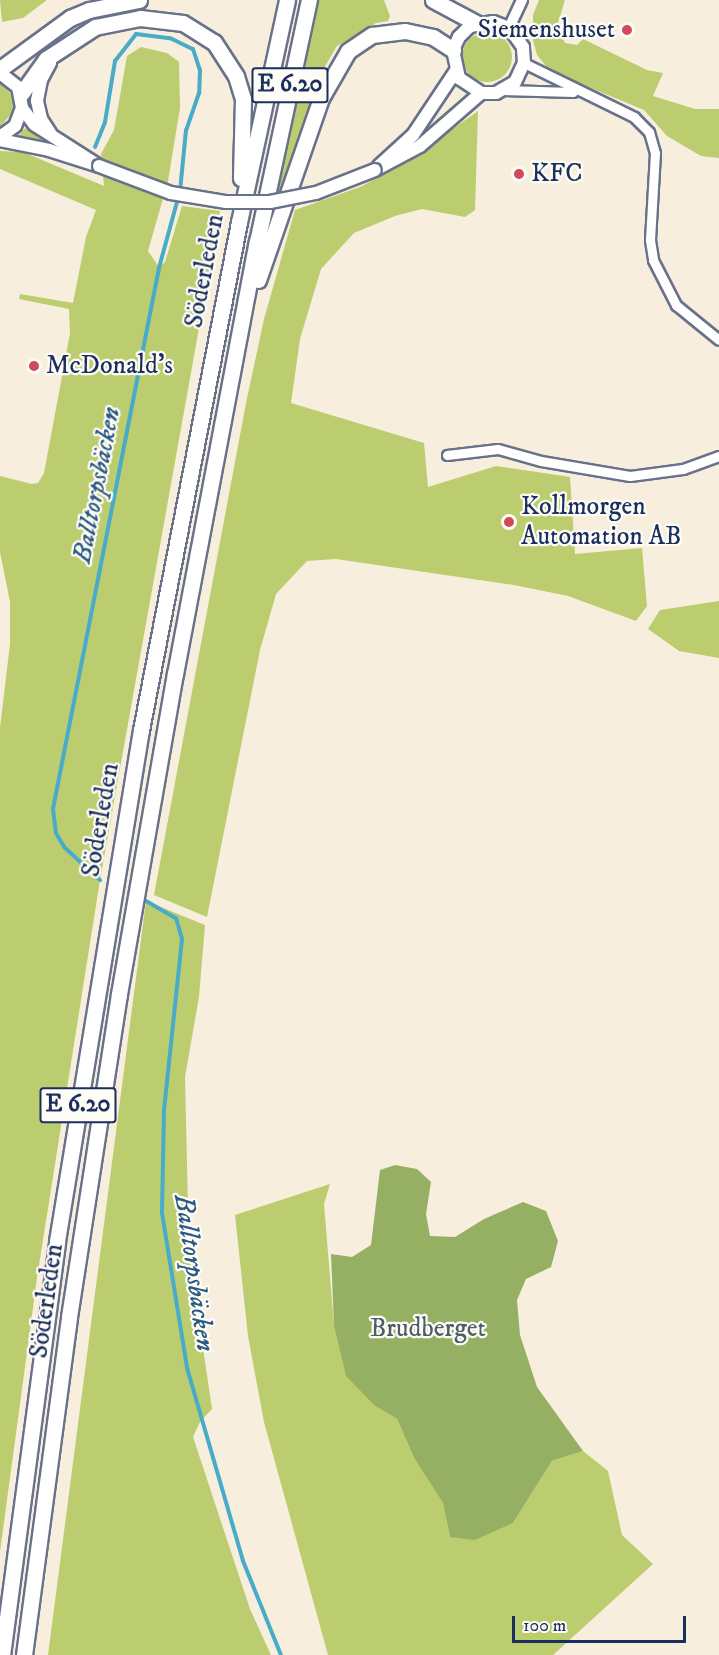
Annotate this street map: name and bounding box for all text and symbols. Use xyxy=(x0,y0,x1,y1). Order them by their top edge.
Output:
place label: Siemenshuset xyxy=(478,14,615,46)
marker: Siemenshuset xyxy=(620,23,634,37)
road number: E 6.20 xyxy=(251,64,329,106)
place label: KFC xyxy=(531,158,582,190)
marker: KFC xyxy=(512,167,526,181)
street label: Söderleden xyxy=(179,211,231,331)
place label: McDonald's xyxy=(46,350,173,382)
marker: McDonald's xyxy=(27,359,41,373)
water label: Balltorpsbäcken xyxy=(66,404,128,566)
place label: Kollmorgen Automation AB xyxy=(521,491,682,552)
marker: Kollmorgen Automation AB xyxy=(502,515,516,529)
street label: Söderleden xyxy=(76,760,126,880)
road number: E 6.20 xyxy=(39,1084,117,1126)
water label: Balltorpsbäcken xyxy=(167,1192,221,1354)
street label: Söderleden xyxy=(24,1242,70,1360)
park label: Brudberget xyxy=(370,1313,486,1345)
scale bar xyxy=(515,1604,689,1642)
text: 100 m xyxy=(523,1615,566,1637)

